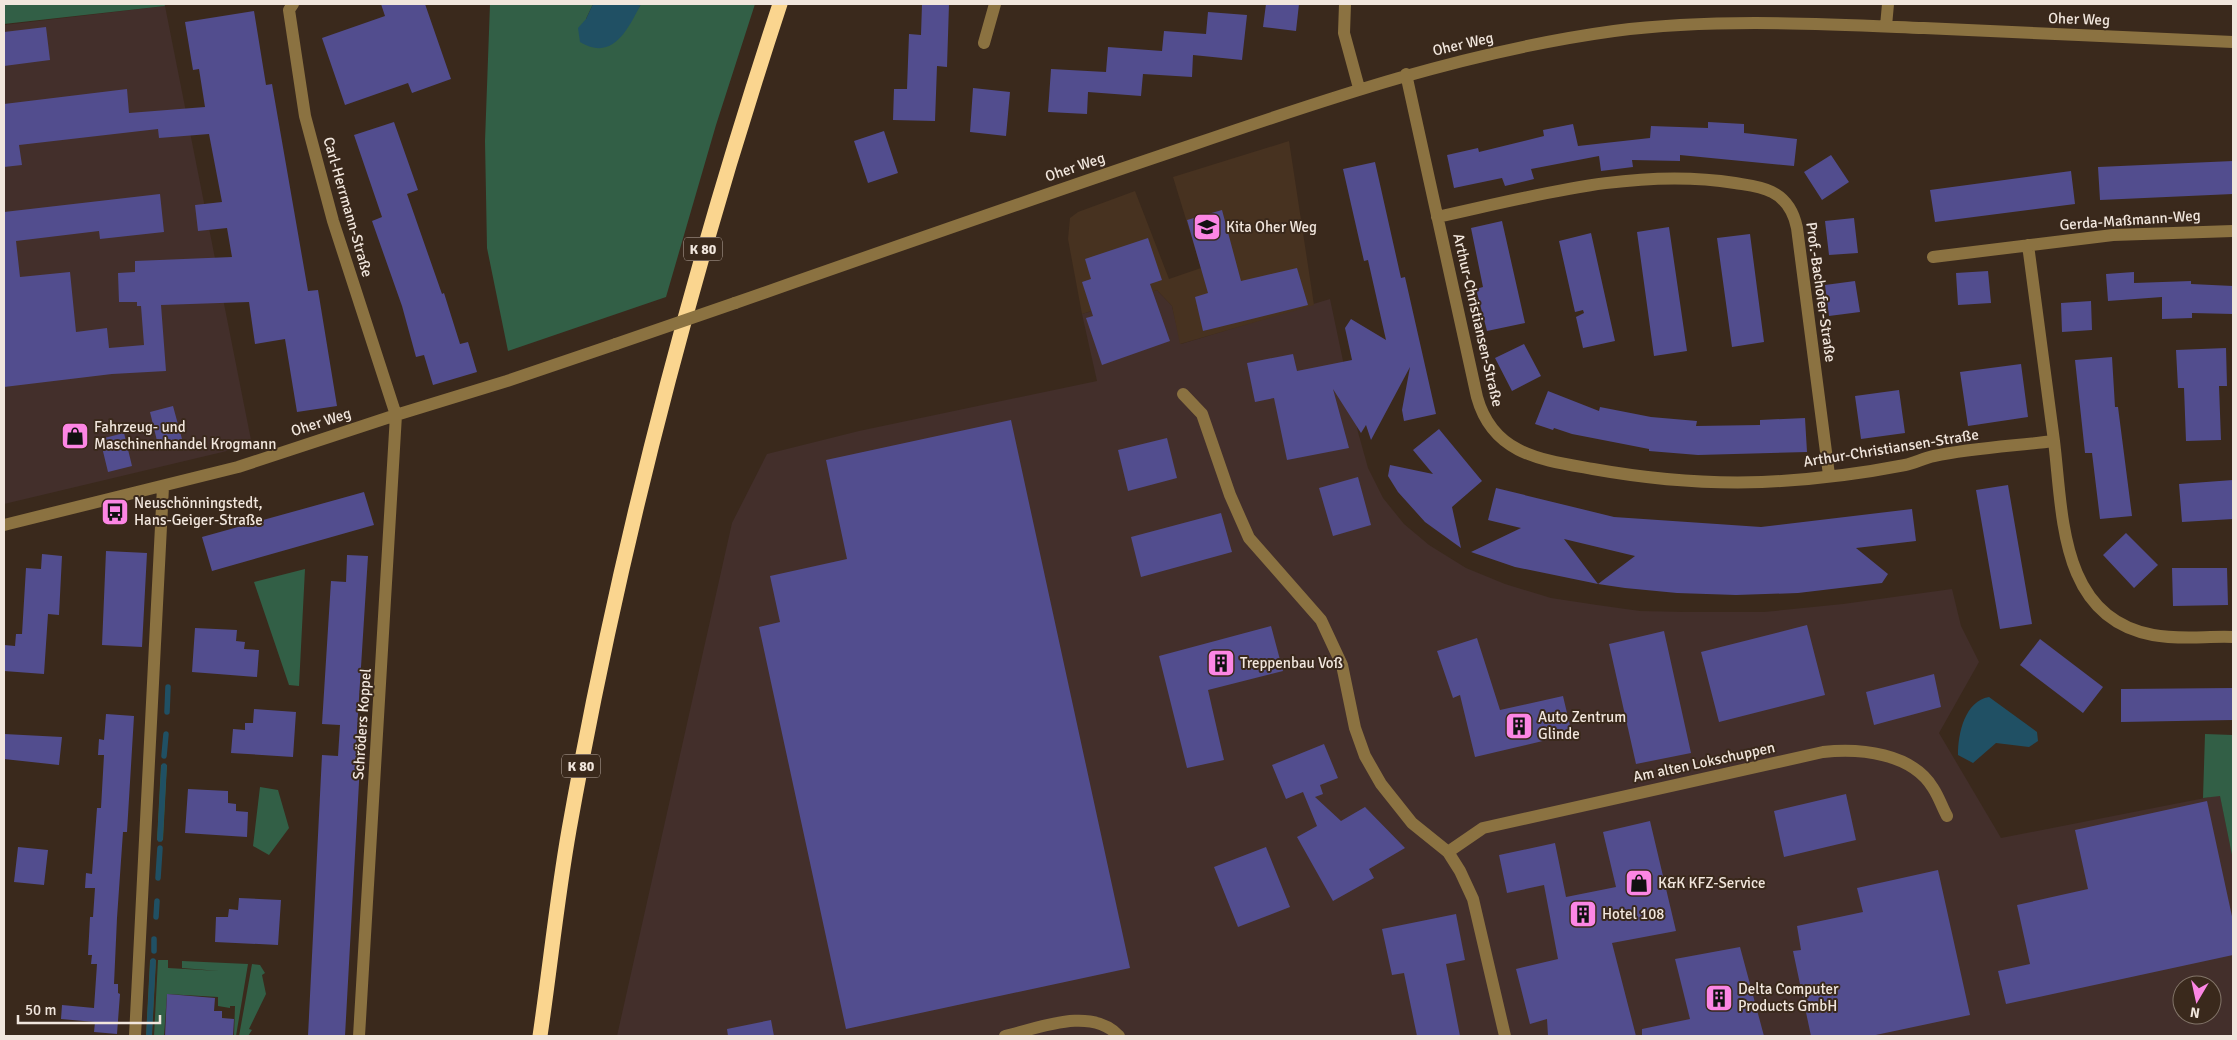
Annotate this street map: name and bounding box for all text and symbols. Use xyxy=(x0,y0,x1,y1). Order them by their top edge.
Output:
street label: Oher Weg xyxy=(2048,9,2110,29)
street label: Oher Weg xyxy=(1431,28,1495,60)
street label: Carl-Herrmann-Straße xyxy=(319,135,377,279)
street label: Oher Weg xyxy=(1043,148,1107,186)
street label: Gerda-Maßmann-Weg xyxy=(2059,206,2201,234)
school or university icon: Kita Oher Weg xyxy=(1192,212,1222,242)
place label: Kita Oher Weg xyxy=(1226,218,1317,236)
street label: Prof.-Bachofer-Straße xyxy=(1802,221,1840,363)
street label: Arthur-Christiansen-Straße xyxy=(1449,232,1507,408)
road number: K 80 xyxy=(684,238,722,260)
street label: Oher Weg xyxy=(289,404,353,440)
place label: Fahrzeug- und Maschinenhandel Krogmann xyxy=(94,418,276,453)
shop icon: Fahrzeug- und Maschinenhandel Krogmann xyxy=(60,421,90,451)
street label: Arthur-Christiansen-Straße xyxy=(1802,425,1980,471)
place label: Neuschönningstedt, Hans-Geiger-Straße xyxy=(134,494,263,529)
bus stop icon: Neuschönningstedt, Hans-Geiger-Straße xyxy=(100,497,130,527)
building icon: Treppenbau Voß xyxy=(1206,648,1236,678)
place label: Treppenbau Voß xyxy=(1240,654,1343,672)
street label: Schröders Koppel xyxy=(349,668,375,780)
place label: Auto Zentrum Glinde xyxy=(1538,708,1626,743)
building icon: Auto Zentrum Glinde xyxy=(1504,711,1534,741)
street label: Am alten Lokschuppen xyxy=(1631,738,1777,786)
road number: K 80 xyxy=(562,754,600,778)
shop icon: K&K KFZ-Service xyxy=(1624,868,1654,898)
place label: K&K KFZ-Service xyxy=(1658,874,1765,892)
building icon: Hotel 108 xyxy=(1568,899,1598,929)
place label: Hotel 108 xyxy=(1602,905,1664,923)
north arrow xyxy=(2172,975,2222,1025)
place label: Delta Computer Products GmbH xyxy=(1738,980,1839,1015)
building icon: Delta Computer Products GmbH xyxy=(1704,983,1734,1013)
scale bar xyxy=(18,992,160,1024)
text: 50 m xyxy=(25,1001,56,1019)
text: N xyxy=(2189,1003,2201,1022)

